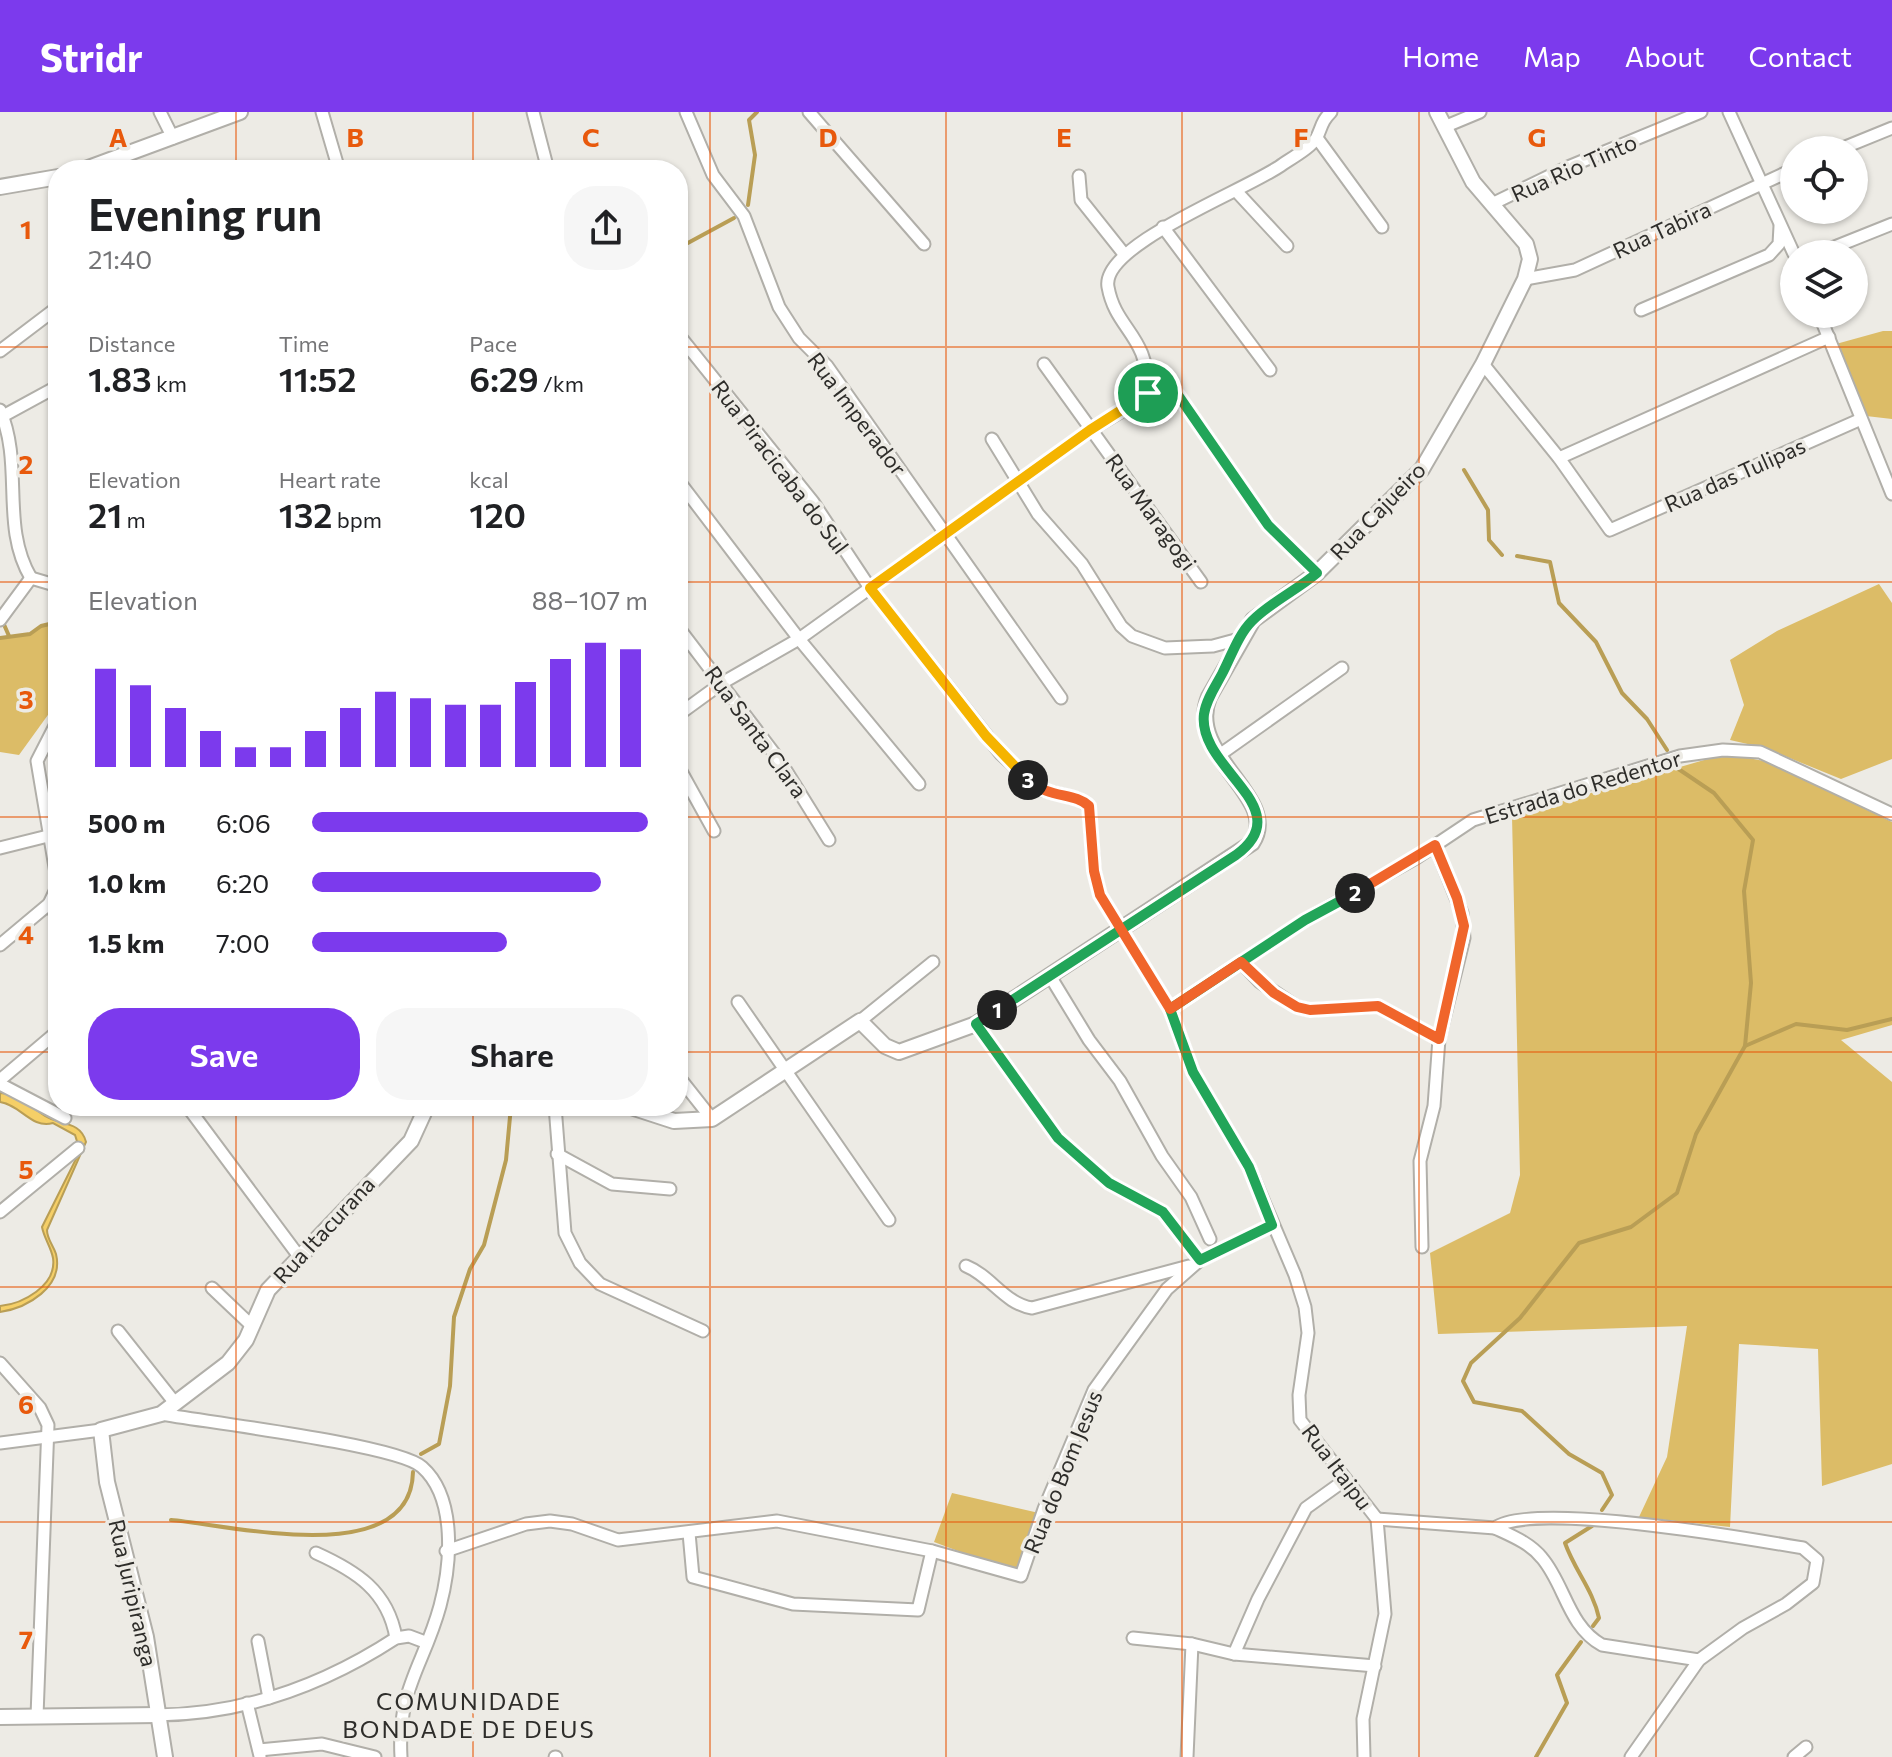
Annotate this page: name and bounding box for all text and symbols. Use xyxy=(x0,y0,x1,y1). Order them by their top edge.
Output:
text: Stridr xyxy=(40,33,143,80)
text: Home xyxy=(1402,39,1479,73)
text: Map xyxy=(1523,39,1581,73)
text: About xyxy=(1625,39,1705,73)
text: Contact xyxy=(1749,39,1852,73)
text: A xyxy=(109,121,128,152)
text: B xyxy=(346,121,364,152)
text: C xyxy=(582,121,600,152)
text: D xyxy=(818,121,838,152)
text: E xyxy=(1056,121,1072,152)
text: F xyxy=(1293,121,1309,152)
text: G xyxy=(1528,121,1546,152)
street label: Rua Rio Tinto xyxy=(1507,128,1641,207)
map controls xyxy=(1780,136,1868,328)
button: locate xyxy=(1780,136,1868,224)
text: Evening run xyxy=(88,186,322,240)
button: share xyxy=(564,186,648,270)
street label: Rua Tabira xyxy=(1608,195,1715,264)
text: 1 xyxy=(20,213,32,244)
button: layers xyxy=(1780,240,1868,328)
text: 21:40 xyxy=(88,243,152,274)
text: Distance xyxy=(88,330,175,357)
text: Time xyxy=(279,330,329,357)
text: Pace xyxy=(469,330,517,357)
street label: Rua Imperador xyxy=(802,347,913,481)
text: 1.83 xyxy=(88,357,152,399)
text: 11:52 xyxy=(279,357,356,399)
text: 6:29 xyxy=(469,357,539,399)
pin xyxy=(1114,359,1182,427)
text: km xyxy=(152,370,187,397)
text: /km xyxy=(539,370,584,397)
icon: arrive xyxy=(1126,371,1170,415)
street label: Rua Piracicaba do Sul xyxy=(706,374,855,559)
street label: Rua das Tulipas xyxy=(1660,431,1809,518)
text: 2 xyxy=(19,448,33,479)
street label: Rua Maragogi xyxy=(1100,448,1203,575)
street label: Rua Cajueiro xyxy=(1324,456,1431,565)
text: Elevation xyxy=(88,466,181,493)
text: Heart rate xyxy=(279,466,381,493)
text: kcal xyxy=(469,466,509,493)
text: 21 xyxy=(88,493,122,535)
text: 132 xyxy=(279,493,332,535)
text: 120 xyxy=(469,493,526,535)
text: m xyxy=(122,506,146,533)
text: bpm xyxy=(332,506,382,533)
text: Elevation xyxy=(88,584,198,615)
text: 88–107 m xyxy=(532,584,648,615)
street label: Rua Santa Clara xyxy=(699,660,813,803)
text: 3 xyxy=(18,683,34,714)
street label: Estrada do Redentor xyxy=(1481,744,1684,829)
pin: 3 xyxy=(1008,760,1048,800)
text: 3 xyxy=(1022,766,1034,793)
text: 500 m xyxy=(88,807,165,838)
text: 6:06 xyxy=(216,807,271,838)
text: 1.0 km xyxy=(88,867,166,898)
text: 6:20 xyxy=(216,867,269,898)
pin: 2 xyxy=(1335,873,1375,913)
text: 2 xyxy=(1349,879,1361,906)
text: 4 xyxy=(18,918,34,949)
text: 1.5 km xyxy=(88,927,164,958)
text: 7:00 xyxy=(216,927,270,958)
pin: 1 xyxy=(977,990,1017,1030)
text: 1 xyxy=(992,996,1002,1023)
button: Save xyxy=(88,1008,360,1100)
button: Share xyxy=(376,1008,648,1100)
text: 5 xyxy=(18,1153,34,1184)
street label: Rua Itacurana xyxy=(267,1170,380,1289)
street label: Rua do Bom Jesus xyxy=(1017,1386,1108,1557)
text: 6 xyxy=(18,1388,34,1419)
street label: Rua Itaipu xyxy=(1296,1419,1378,1515)
street label: Rua Juripiranga xyxy=(103,1517,164,1669)
text: 7 xyxy=(19,1623,33,1654)
district label: COMUNIDADE BONDADE DE DEUS xyxy=(342,1686,596,1743)

